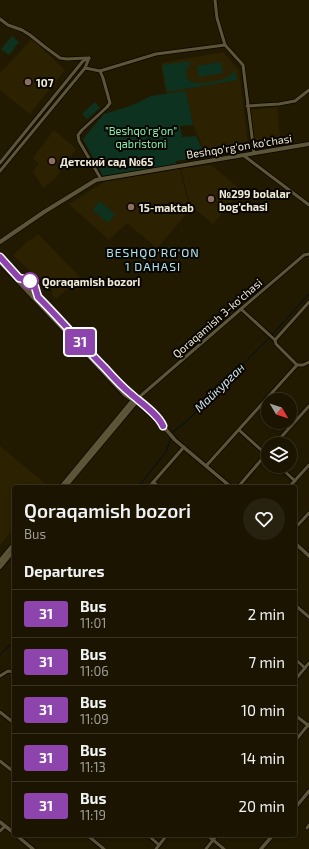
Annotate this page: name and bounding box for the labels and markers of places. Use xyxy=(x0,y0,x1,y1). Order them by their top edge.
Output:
place label: 107 xyxy=(36,76,54,89)
marker: 107 xyxy=(23,77,33,87)
place label: Детский сад №65 xyxy=(60,155,153,168)
marker: Детский сад №65 xyxy=(47,156,57,166)
place label: №299 bolalar bog'chasi xyxy=(219,187,291,213)
marker: №299 bolalar bog'chasi xyxy=(206,194,216,204)
place label: 15-maktab xyxy=(139,201,194,214)
marker: 15-maktab xyxy=(126,202,136,212)
marker: Qoraqamish bozori xyxy=(21,272,39,290)
place label: Qoraqamish bozori xyxy=(42,275,140,289)

